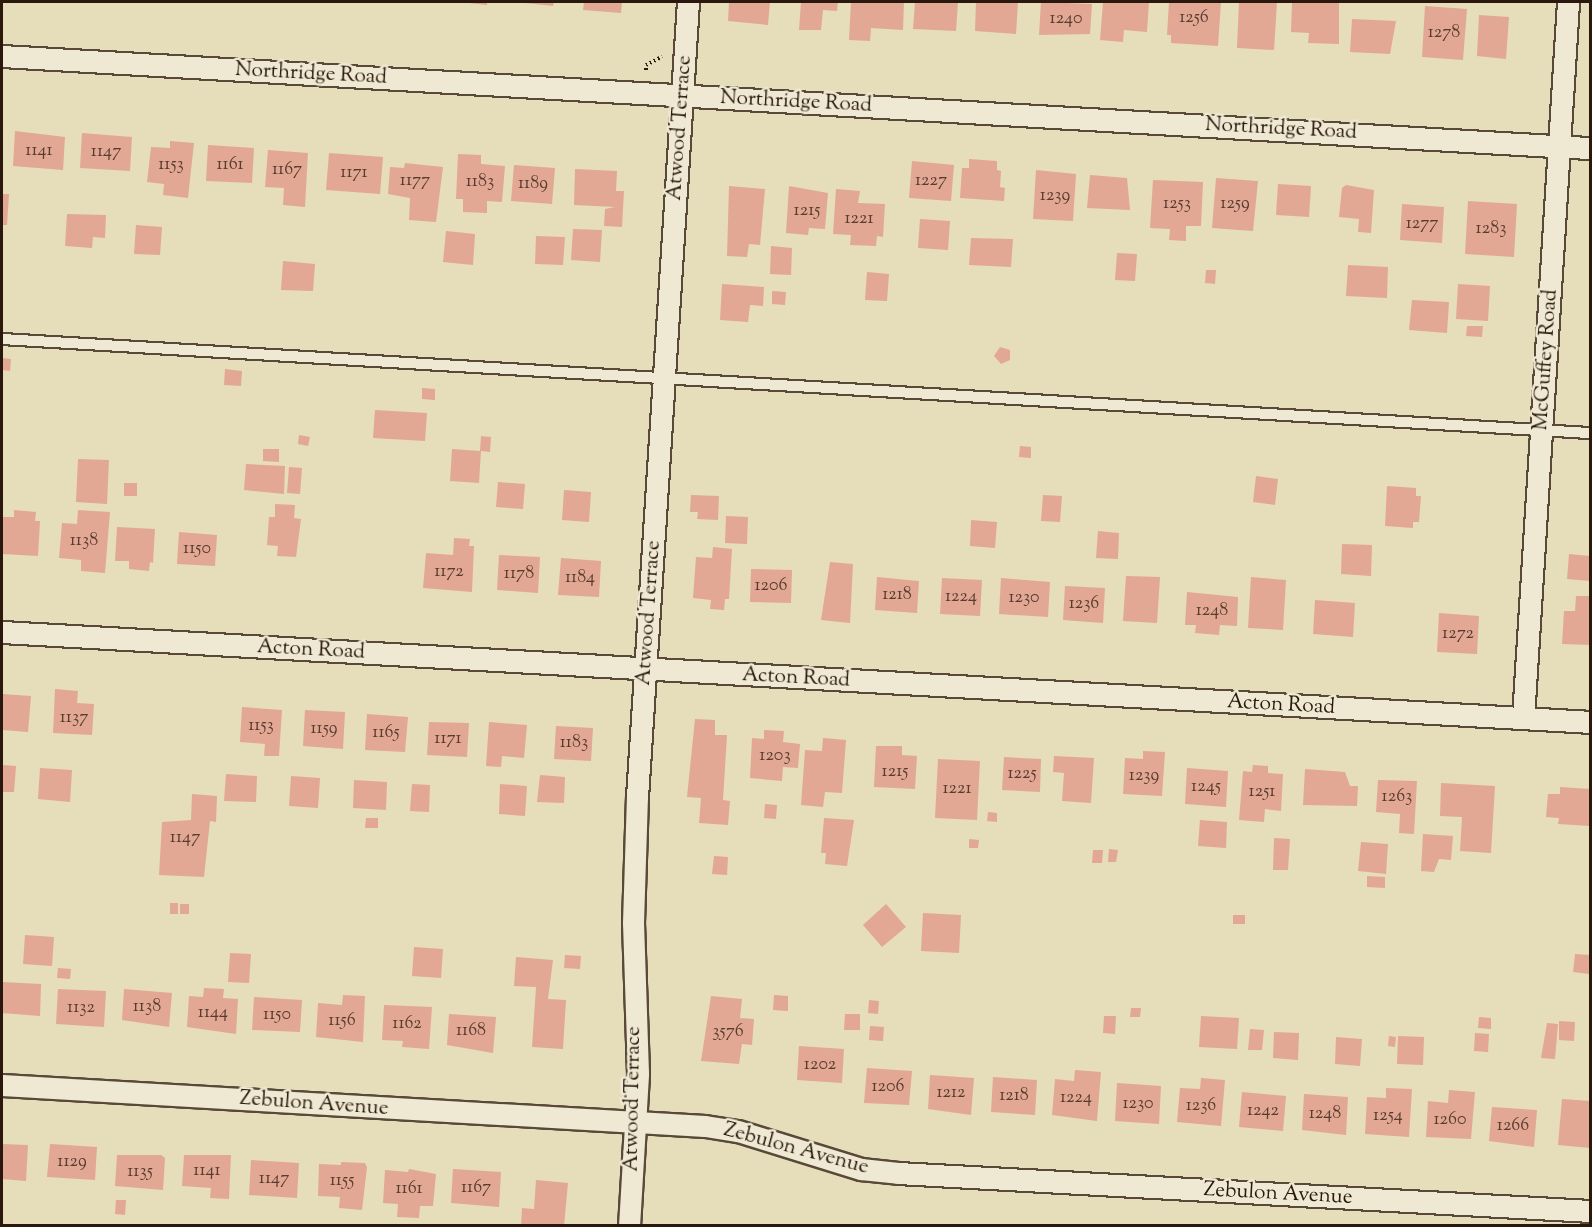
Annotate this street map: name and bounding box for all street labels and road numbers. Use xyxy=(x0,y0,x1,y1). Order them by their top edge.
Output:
street label: Atwood Terrace xyxy=(662,55,698,201)
street label: Northridge Road xyxy=(234,57,388,91)
street label: Northridge Road xyxy=(719,85,873,119)
street label: Northridge Road xyxy=(1204,112,1358,146)
street label: McGuffey Road xyxy=(1528,288,1564,432)
street label: Atwood Terrace xyxy=(631,540,667,686)
street label: Acton Road xyxy=(256,635,366,665)
street label: Acton Road xyxy=(741,663,851,693)
street label: Acton Road xyxy=(1226,690,1336,720)
street label: Atwood Terrace xyxy=(619,1026,647,1172)
street label: Zebulon Avenue xyxy=(239,1086,389,1122)
street label: Zebulon Avenue xyxy=(721,1118,871,1180)
street label: Zebulon Avenue xyxy=(1203,1178,1353,1210)

